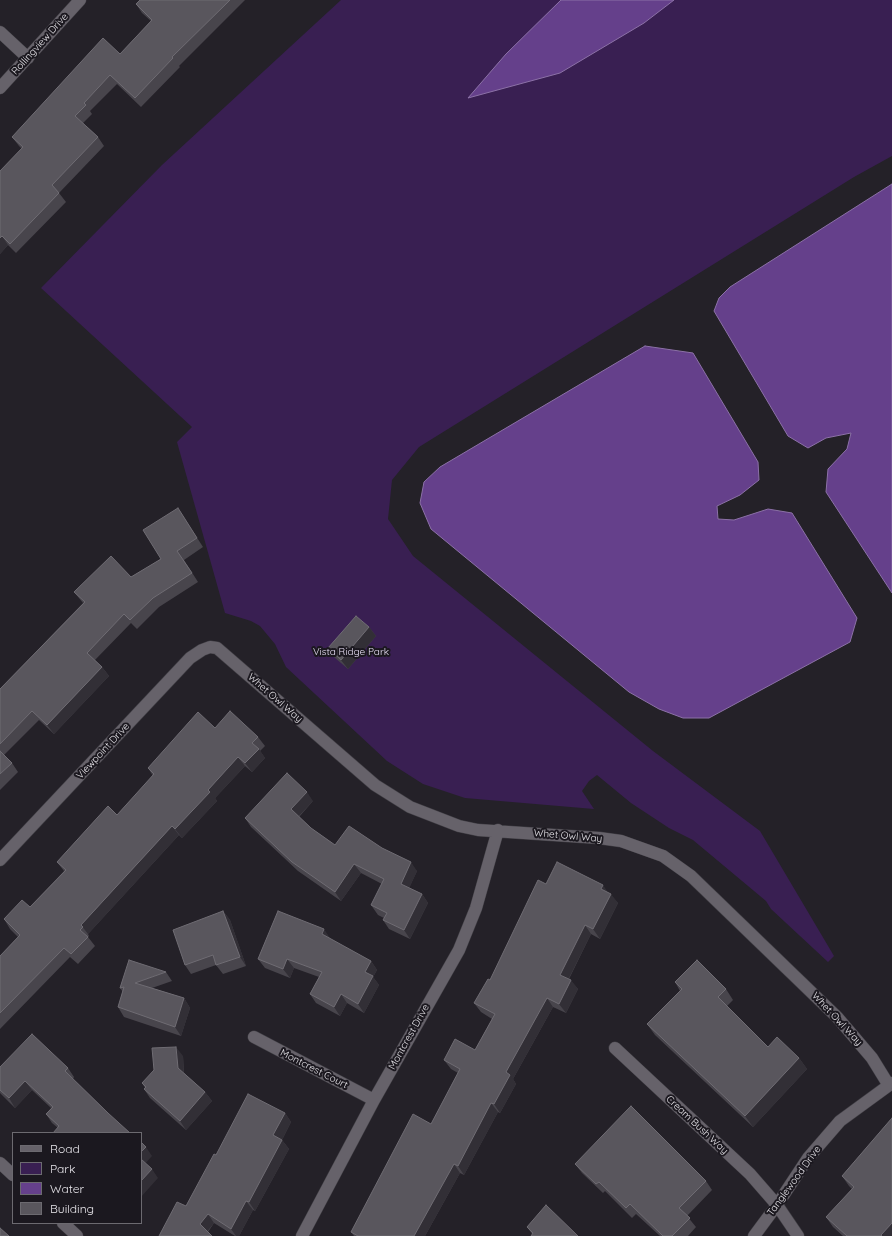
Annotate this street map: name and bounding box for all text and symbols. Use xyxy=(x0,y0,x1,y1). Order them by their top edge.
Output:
street label: Rollingview Drive xyxy=(9,11,71,77)
park label: Vista Ridge Park xyxy=(313,646,389,658)
street label: Whet Owl Way xyxy=(245,671,305,725)
street label: Viewpoint Drive xyxy=(74,721,132,781)
street label: Whet Owl Way xyxy=(533,827,603,845)
street label: Whet Owl Way xyxy=(809,990,865,1048)
street label: Montcrest Drive xyxy=(386,1002,432,1072)
street label: Montcrest Court xyxy=(278,1047,350,1091)
street label: Cream Bush Way xyxy=(664,1093,730,1157)
legend xyxy=(12,1132,142,1224)
text: Road xyxy=(50,1141,80,1156)
street label: Tanglewood Drive xyxy=(765,1144,823,1218)
text: Park xyxy=(50,1161,75,1176)
text: Water xyxy=(50,1181,84,1196)
text: Building xyxy=(50,1201,94,1216)

